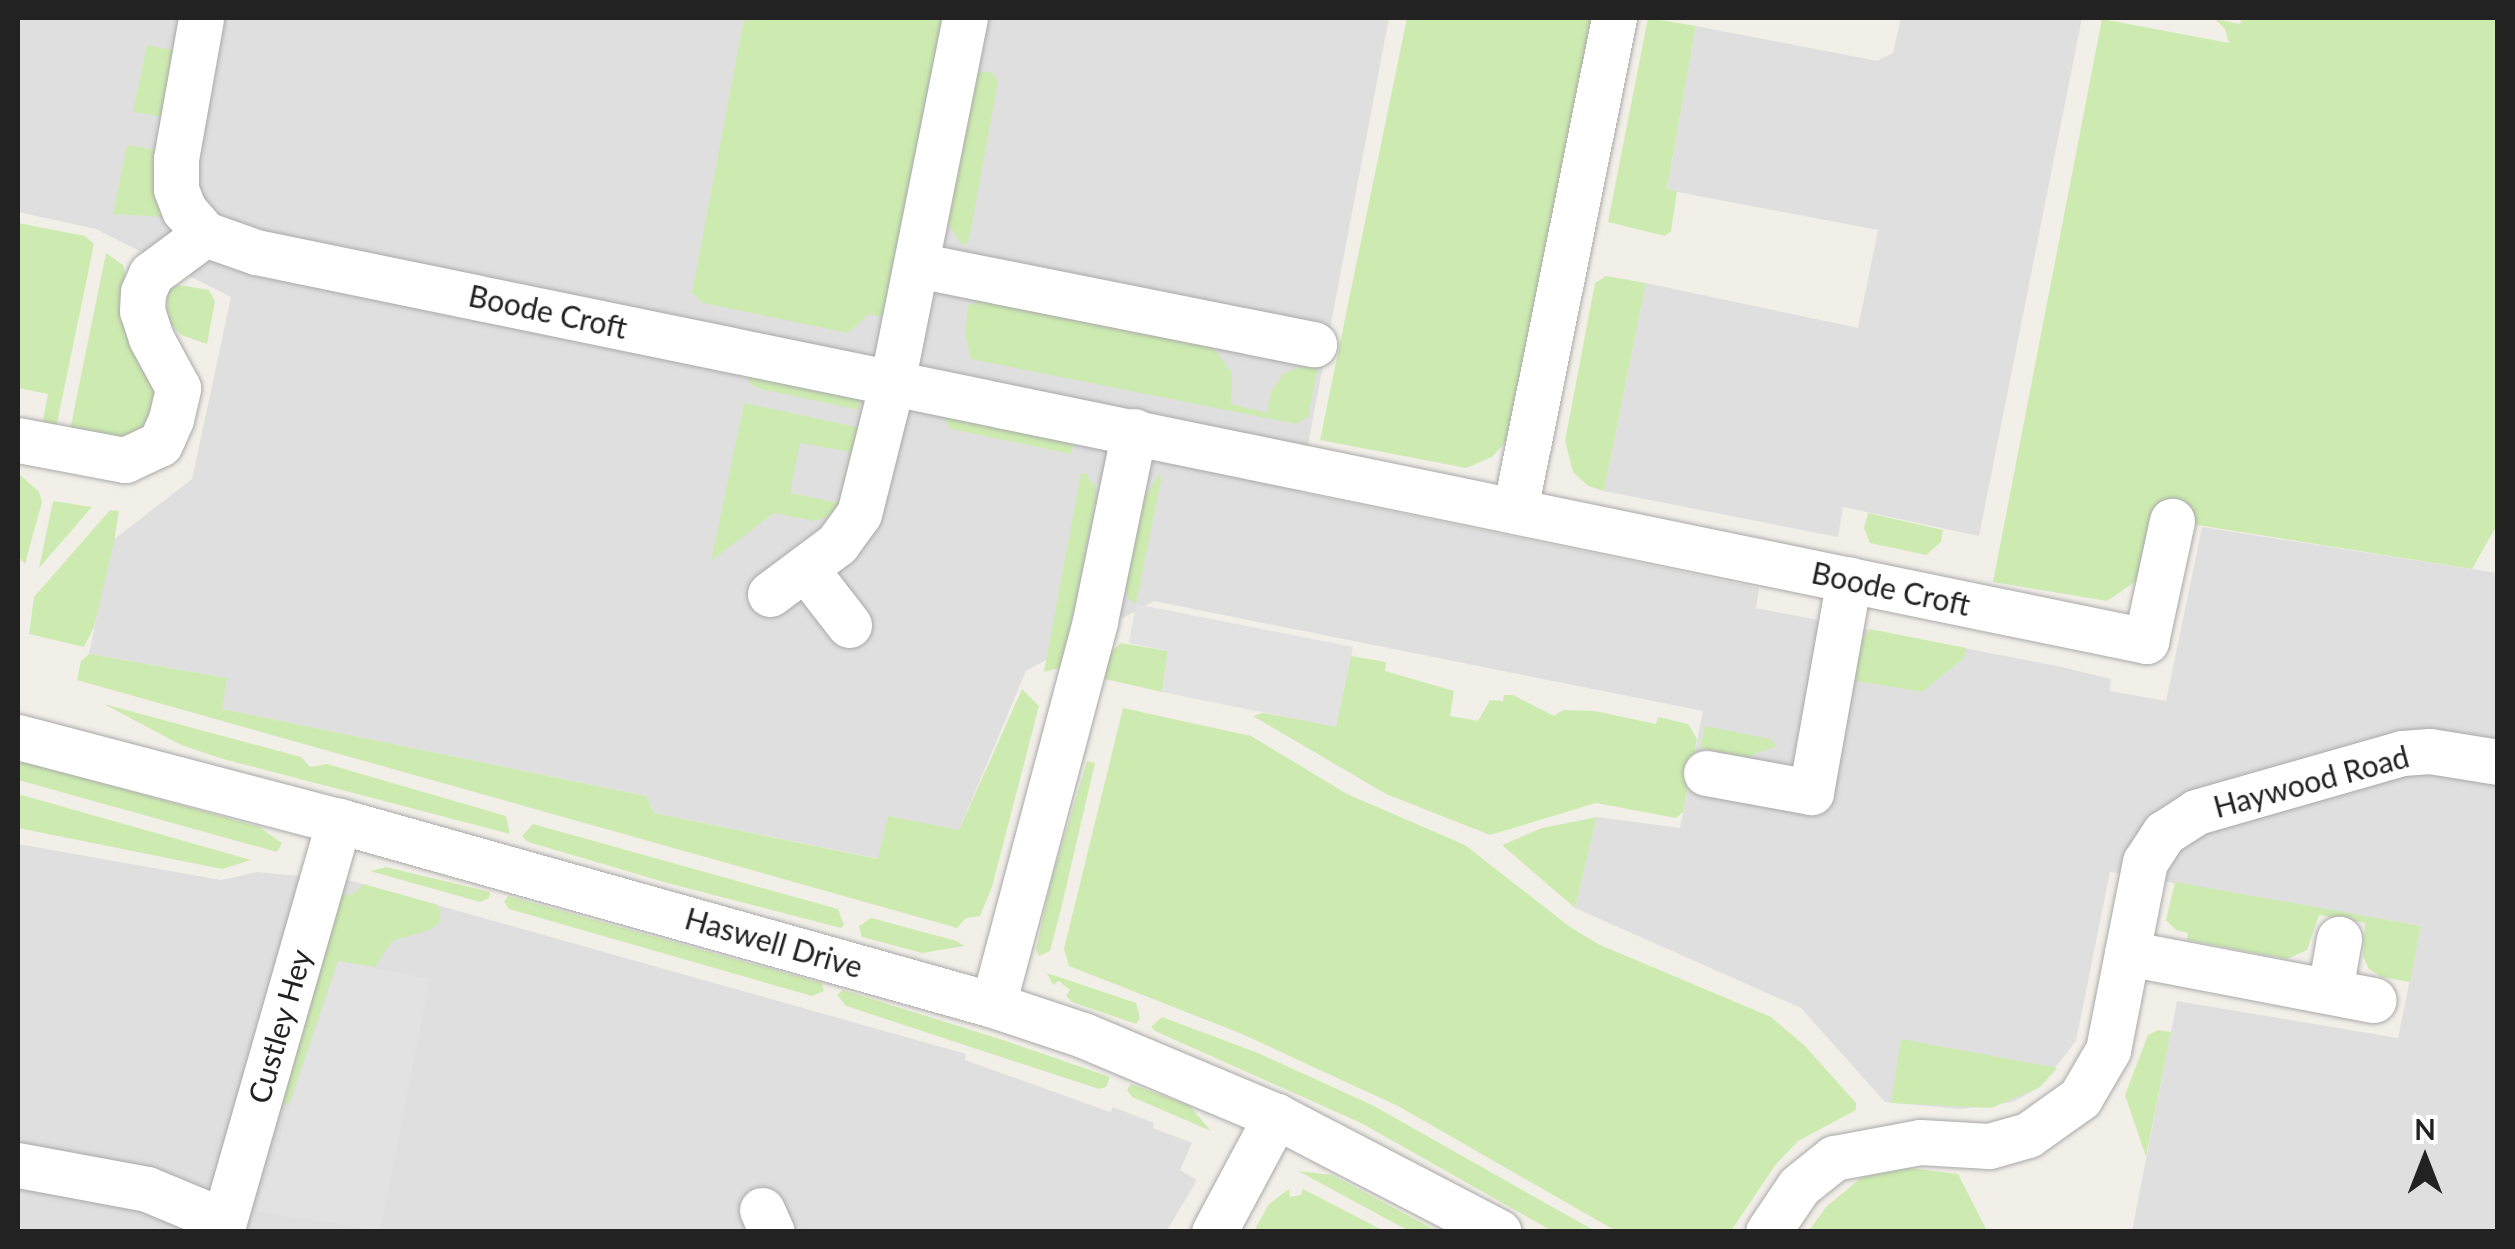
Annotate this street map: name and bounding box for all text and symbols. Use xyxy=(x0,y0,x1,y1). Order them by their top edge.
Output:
street label: Boode Croft xyxy=(466,277,630,345)
street label: Boode Croft xyxy=(1809,554,1973,622)
street label: Haywood Road xyxy=(2209,738,2413,824)
street label: Haswell Drive xyxy=(681,899,867,985)
street label: Custley Hey xyxy=(240,944,318,1108)
north arrow xyxy=(2375,1109,2475,1209)
text: N xyxy=(2414,1112,2436,1146)

